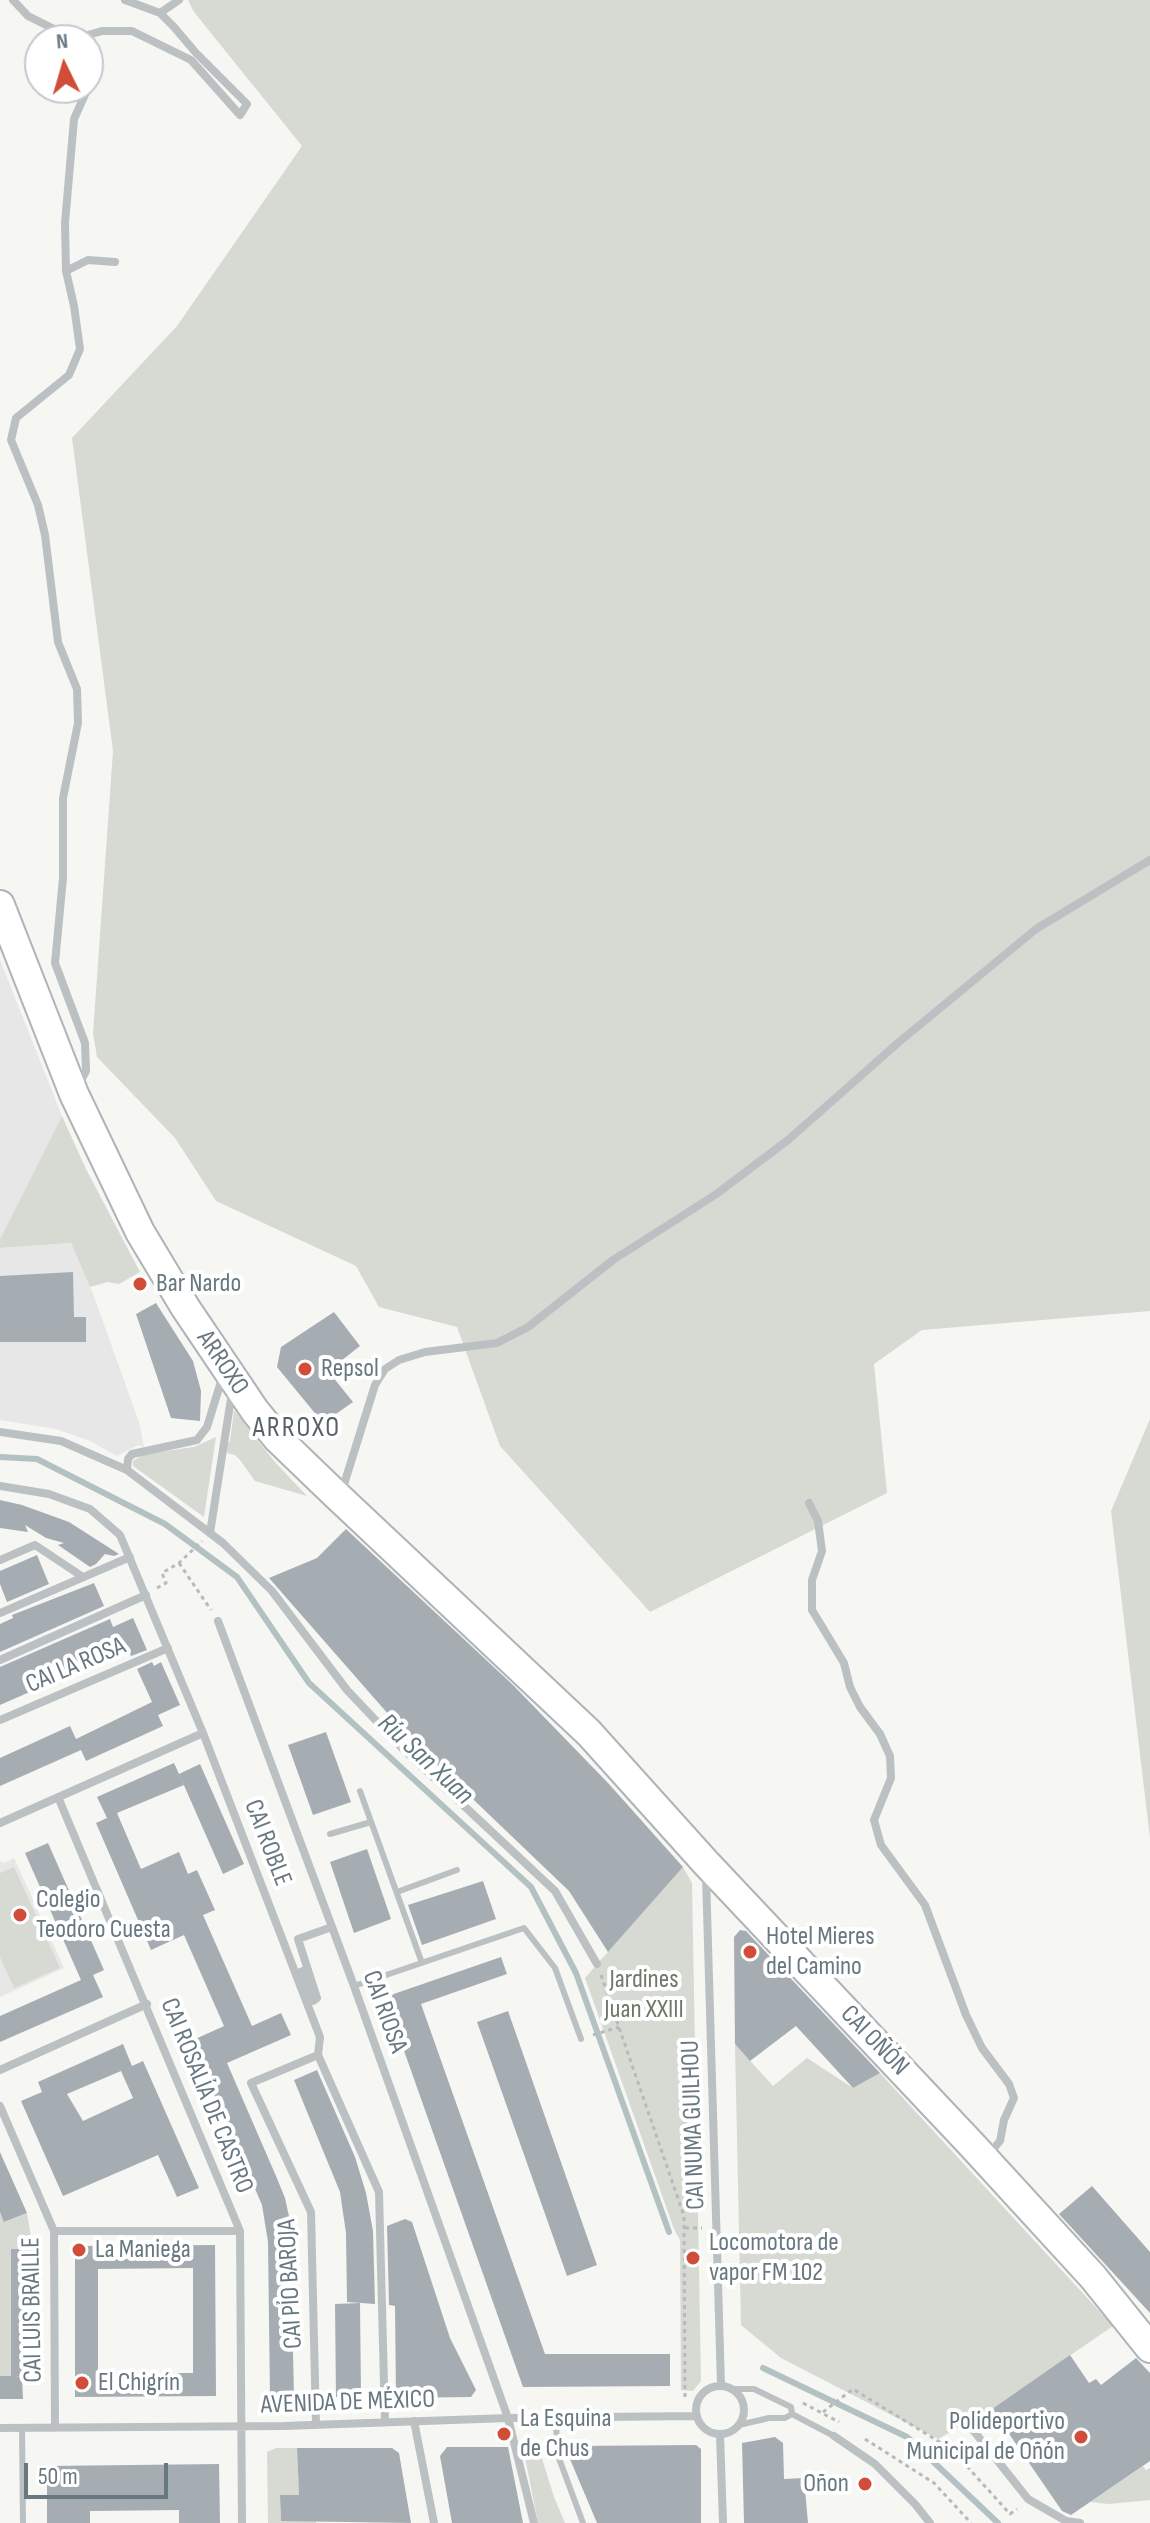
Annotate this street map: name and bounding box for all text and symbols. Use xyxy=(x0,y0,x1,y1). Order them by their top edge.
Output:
north arrow xyxy=(24,24,104,104)
text: N xyxy=(55,28,69,56)
place label: Bar Nardo xyxy=(156,1268,241,1300)
marker: Bar Nardo xyxy=(131,1275,149,1293)
street label: ARROXO xyxy=(189,1325,255,1401)
place label: Repsol xyxy=(321,1353,379,1385)
marker: Repsol xyxy=(296,1360,314,1378)
district label: ARROXO xyxy=(253,1412,341,1446)
street label: CAI LA ROSA xyxy=(22,1631,130,1701)
water label: Ríu San Xuan xyxy=(370,1707,480,1813)
street label: CAI ROBLE xyxy=(236,1796,298,1890)
place label: Colegio Teodoro Cuesta xyxy=(36,1884,171,1946)
marker: Colegio Teodoro Cuesta xyxy=(11,1906,29,1924)
place label: Hotel Mieres del Camino xyxy=(766,1921,875,1982)
marker: Hotel Mieres del Camino xyxy=(741,1943,759,1961)
park label: Jardines Juan XXIII xyxy=(604,1964,684,2026)
street label: CAI RIOSA xyxy=(355,1967,413,2057)
street label: CAI ROSALÍA DE CASTRO xyxy=(153,1994,259,2198)
street label: CAI OÑÓN xyxy=(833,1999,915,2083)
street label: CAI NUMA GUILHOU xyxy=(675,2040,713,2210)
street label: CAI PÍO BAROJA xyxy=(272,2218,310,2350)
place label: Locomotora de vapor FM 102 xyxy=(709,2227,839,2288)
place label: La Maniega xyxy=(95,2234,191,2266)
street label: CAI LUIS BRAILLE xyxy=(16,2237,50,2383)
marker: La Maniega xyxy=(70,2241,88,2259)
marker: Locomotora de vapor FM 102 xyxy=(684,2249,702,2267)
place label: El Chigrín xyxy=(98,2367,180,2399)
marker: El Chigrín xyxy=(73,2374,91,2392)
street label: AVENIDA DE MÉXICO xyxy=(260,2384,436,2422)
place label: La Esquina de Chus xyxy=(520,2403,611,2464)
place label: Polideportivo Municipal de Oñón xyxy=(906,2406,1065,2468)
marker: La Esquina de Chus xyxy=(495,2425,513,2443)
marker: Polideportivo Municipal de Oñón xyxy=(1072,2428,1090,2446)
scale bar xyxy=(28,2447,172,2497)
text: 50 m xyxy=(38,2462,78,2491)
place label: Oñon xyxy=(803,2468,849,2500)
marker: Oñon xyxy=(856,2475,874,2493)

